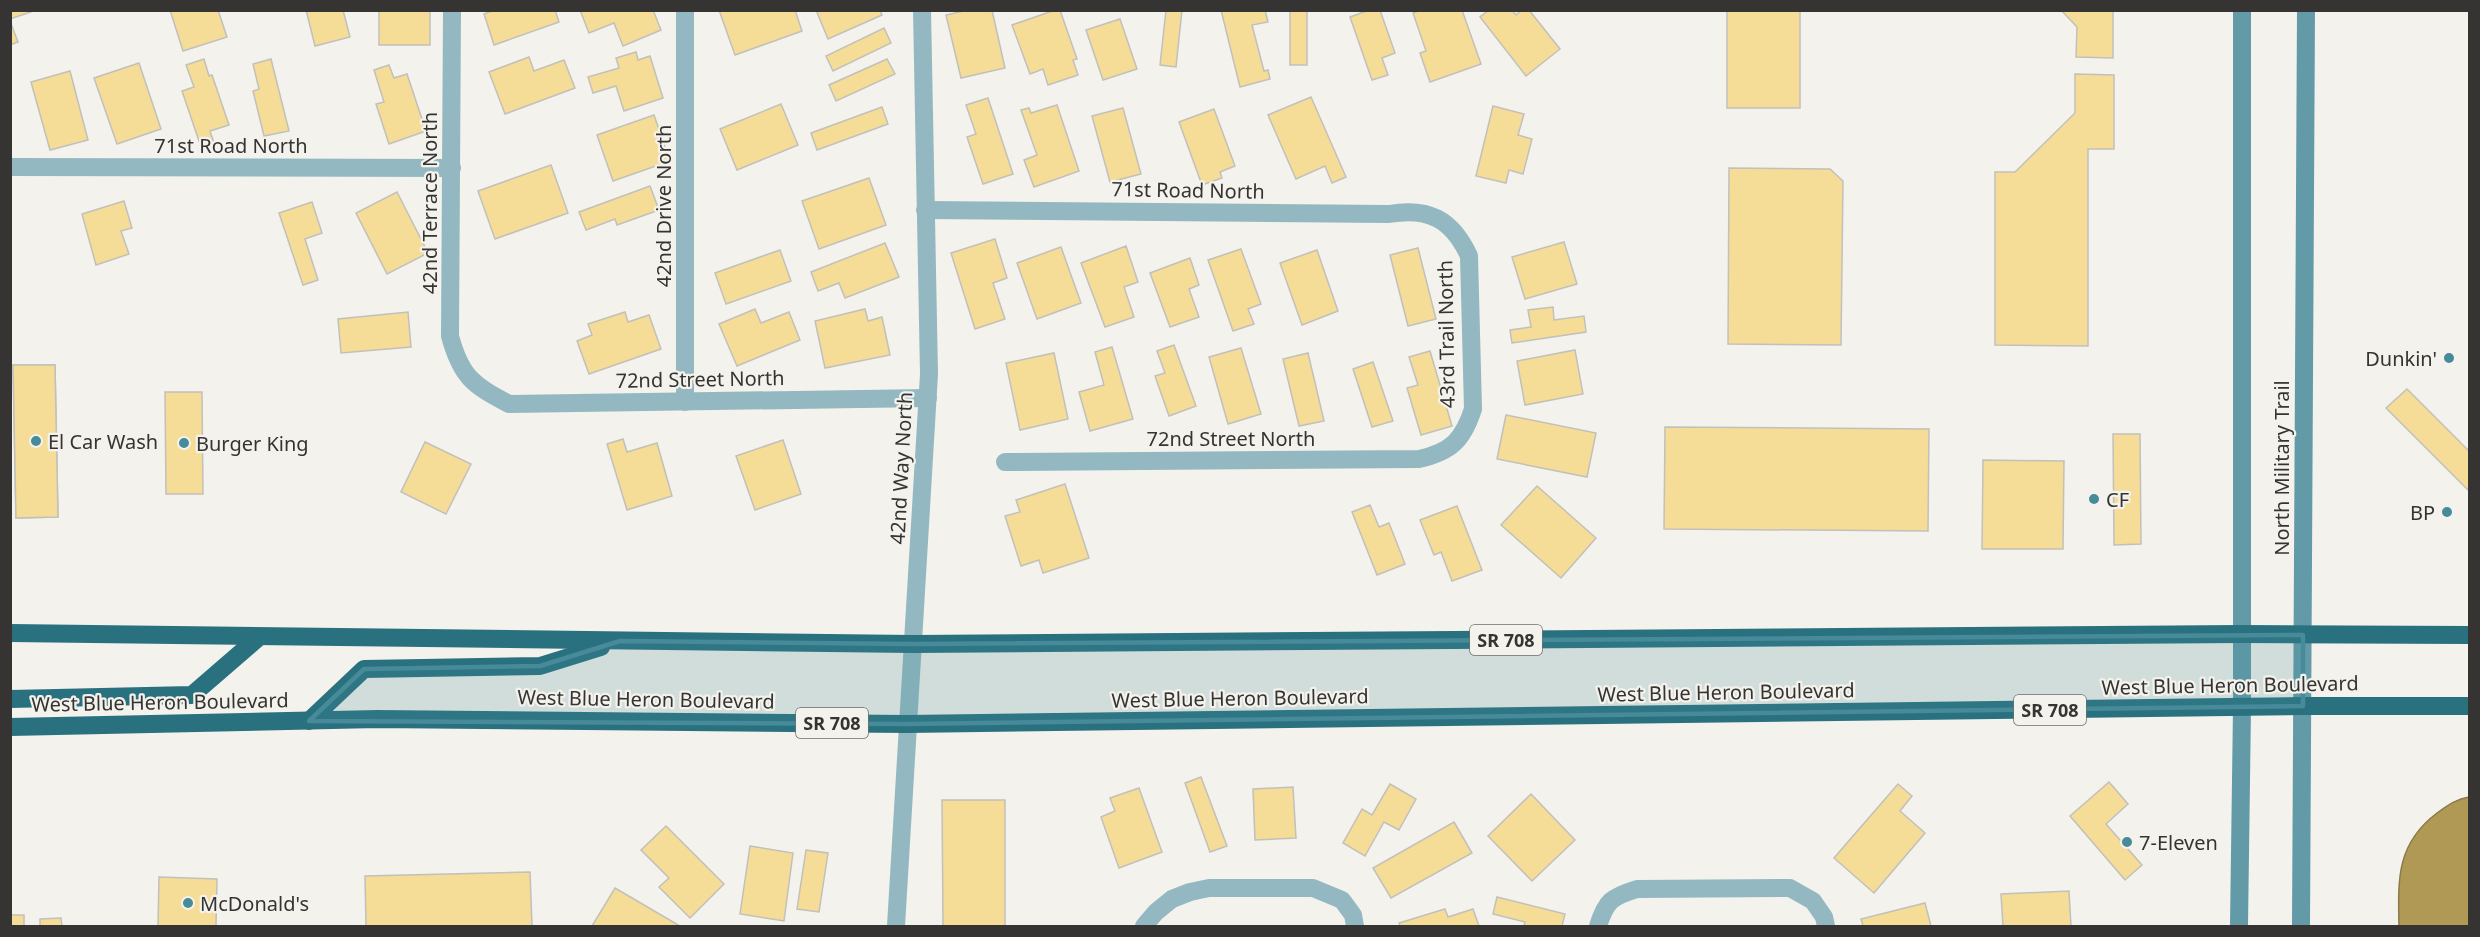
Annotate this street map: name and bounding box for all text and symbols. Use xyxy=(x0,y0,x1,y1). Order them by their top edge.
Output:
street label: 42nd Terrace North xyxy=(416,112,443,294)
street label: 42nd Drive North xyxy=(650,125,677,287)
street label: 71st Road North xyxy=(154,132,308,159)
street label: 71st Road North xyxy=(1111,175,1265,205)
street label: 43rd Trail North xyxy=(1431,260,1461,408)
place label: Dunkin' xyxy=(2365,345,2437,372)
marker: Dunkin' xyxy=(2442,351,2456,365)
street label: 72nd Street North xyxy=(615,364,785,394)
street label: North Military Trail xyxy=(2268,380,2295,556)
street label: 42nd Way North xyxy=(884,391,918,545)
street label: 72nd Street North xyxy=(1147,425,1315,452)
place label: El Car Wash xyxy=(48,428,158,455)
place label: Burger King xyxy=(196,430,309,457)
marker: El Car Wash xyxy=(29,434,43,448)
marker: Burger King xyxy=(177,436,191,450)
place label: CF xyxy=(2106,486,2129,513)
marker: CF xyxy=(2087,492,2101,506)
place label: BP xyxy=(2410,499,2435,526)
marker: BP xyxy=(2440,505,2454,519)
road number: SR 708 xyxy=(1470,625,1542,655)
street label: West Blue Heron Boulevard xyxy=(2101,669,2359,701)
street label: West Blue Heron Boulevard xyxy=(1597,676,1855,708)
street label: West Blue Heron Boulevard xyxy=(1111,682,1369,714)
street label: West Blue Heron Boulevard xyxy=(517,683,775,715)
street label: West Blue Heron Boulevard xyxy=(31,686,289,718)
road number: SR 708 xyxy=(2014,695,2086,725)
road number: SR 708 xyxy=(796,708,868,738)
place label: 7-Eleven xyxy=(2139,829,2218,856)
marker: 7-Eleven xyxy=(2120,835,2134,849)
place label: McDonald's xyxy=(200,890,309,917)
marker: McDonald's xyxy=(181,896,195,910)

